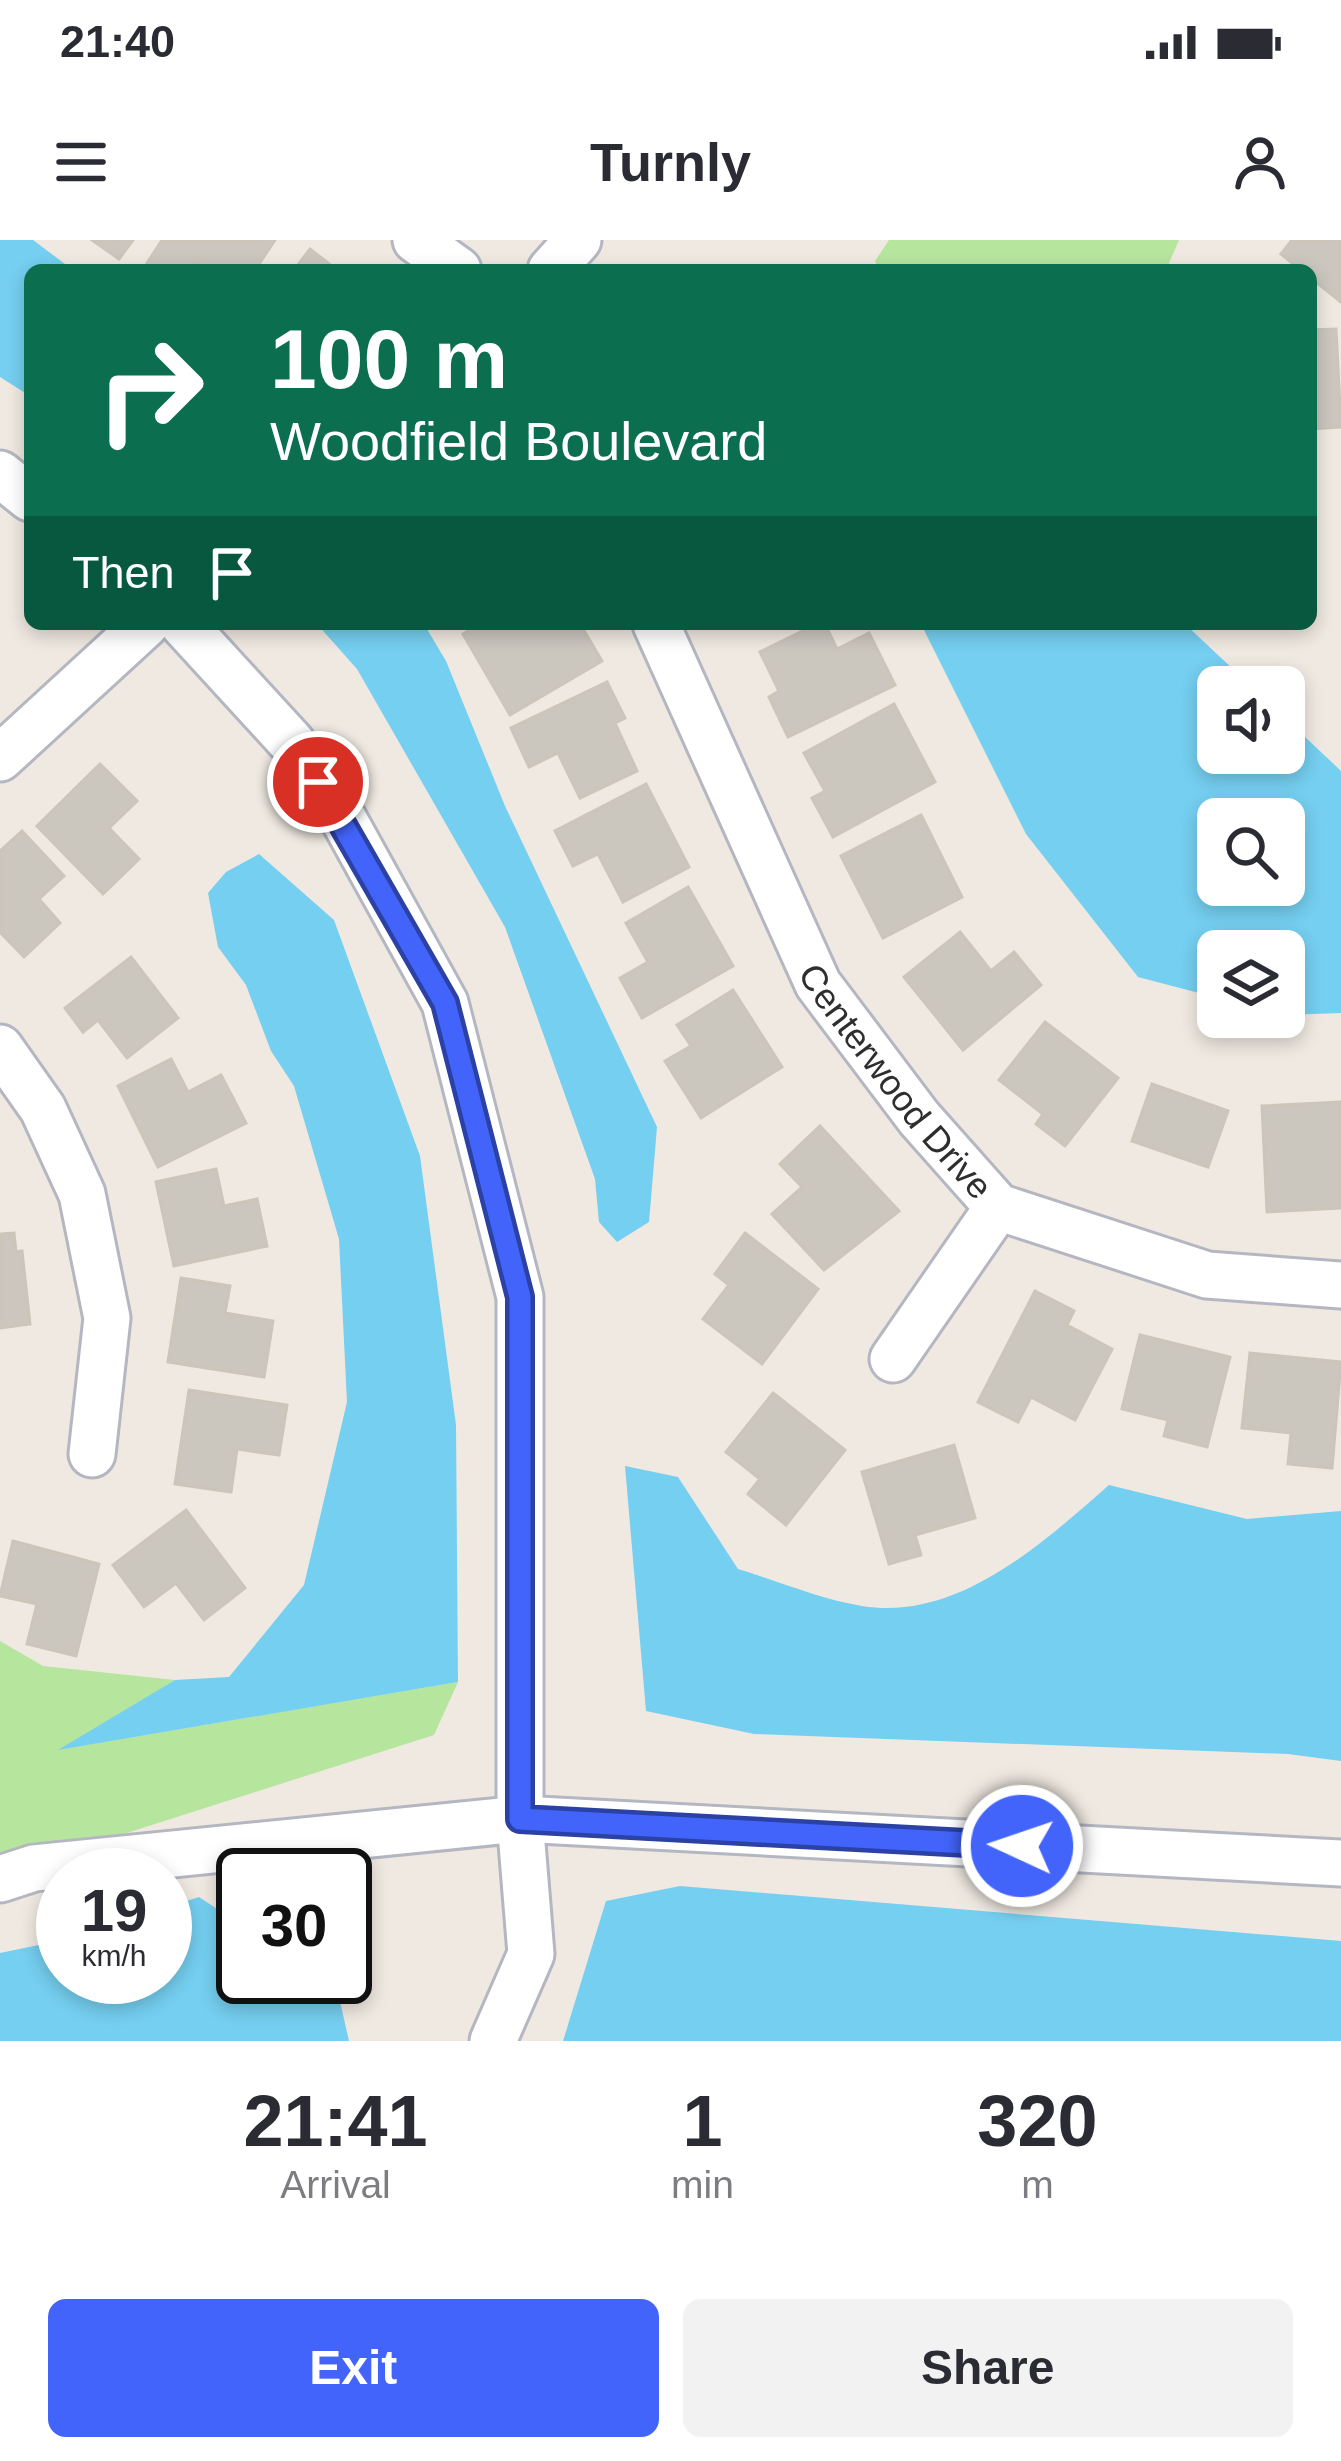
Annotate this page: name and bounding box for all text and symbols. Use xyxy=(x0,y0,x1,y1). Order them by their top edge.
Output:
text: 21:40 xyxy=(60,16,175,67)
icon: menu xyxy=(48,129,114,195)
icon: person xyxy=(1227,129,1293,195)
text: Turnly xyxy=(590,132,751,192)
icon: right xyxy=(72,312,228,468)
text: 100 m xyxy=(270,312,508,406)
text: Woodfield Boulevard xyxy=(270,411,767,471)
icon: arrive xyxy=(199,540,265,606)
text: Then xyxy=(72,547,175,598)
map controls xyxy=(1197,666,1305,1038)
button: sound xyxy=(1197,666,1305,774)
pin xyxy=(267,731,369,833)
icon: arrive xyxy=(285,749,351,815)
button: search xyxy=(1197,798,1305,906)
button: layers xyxy=(1197,930,1305,1038)
street label: Centerwood Drive xyxy=(791,958,1001,1207)
position arrow xyxy=(959,1783,1085,1909)
speed limit sign: 30 xyxy=(216,1848,372,2004)
text: 19 xyxy=(81,1877,147,1944)
text: km/h xyxy=(81,1939,147,1972)
text: 21:41 xyxy=(243,2081,428,2161)
text: 1 xyxy=(682,2081,723,2161)
text: 320 xyxy=(977,2081,1098,2161)
text: Arrival xyxy=(280,2163,391,2206)
text: min xyxy=(671,2163,734,2206)
text: m xyxy=(1021,2163,1054,2206)
button: Exit xyxy=(48,2299,659,2437)
button: Share xyxy=(683,2299,1293,2437)

